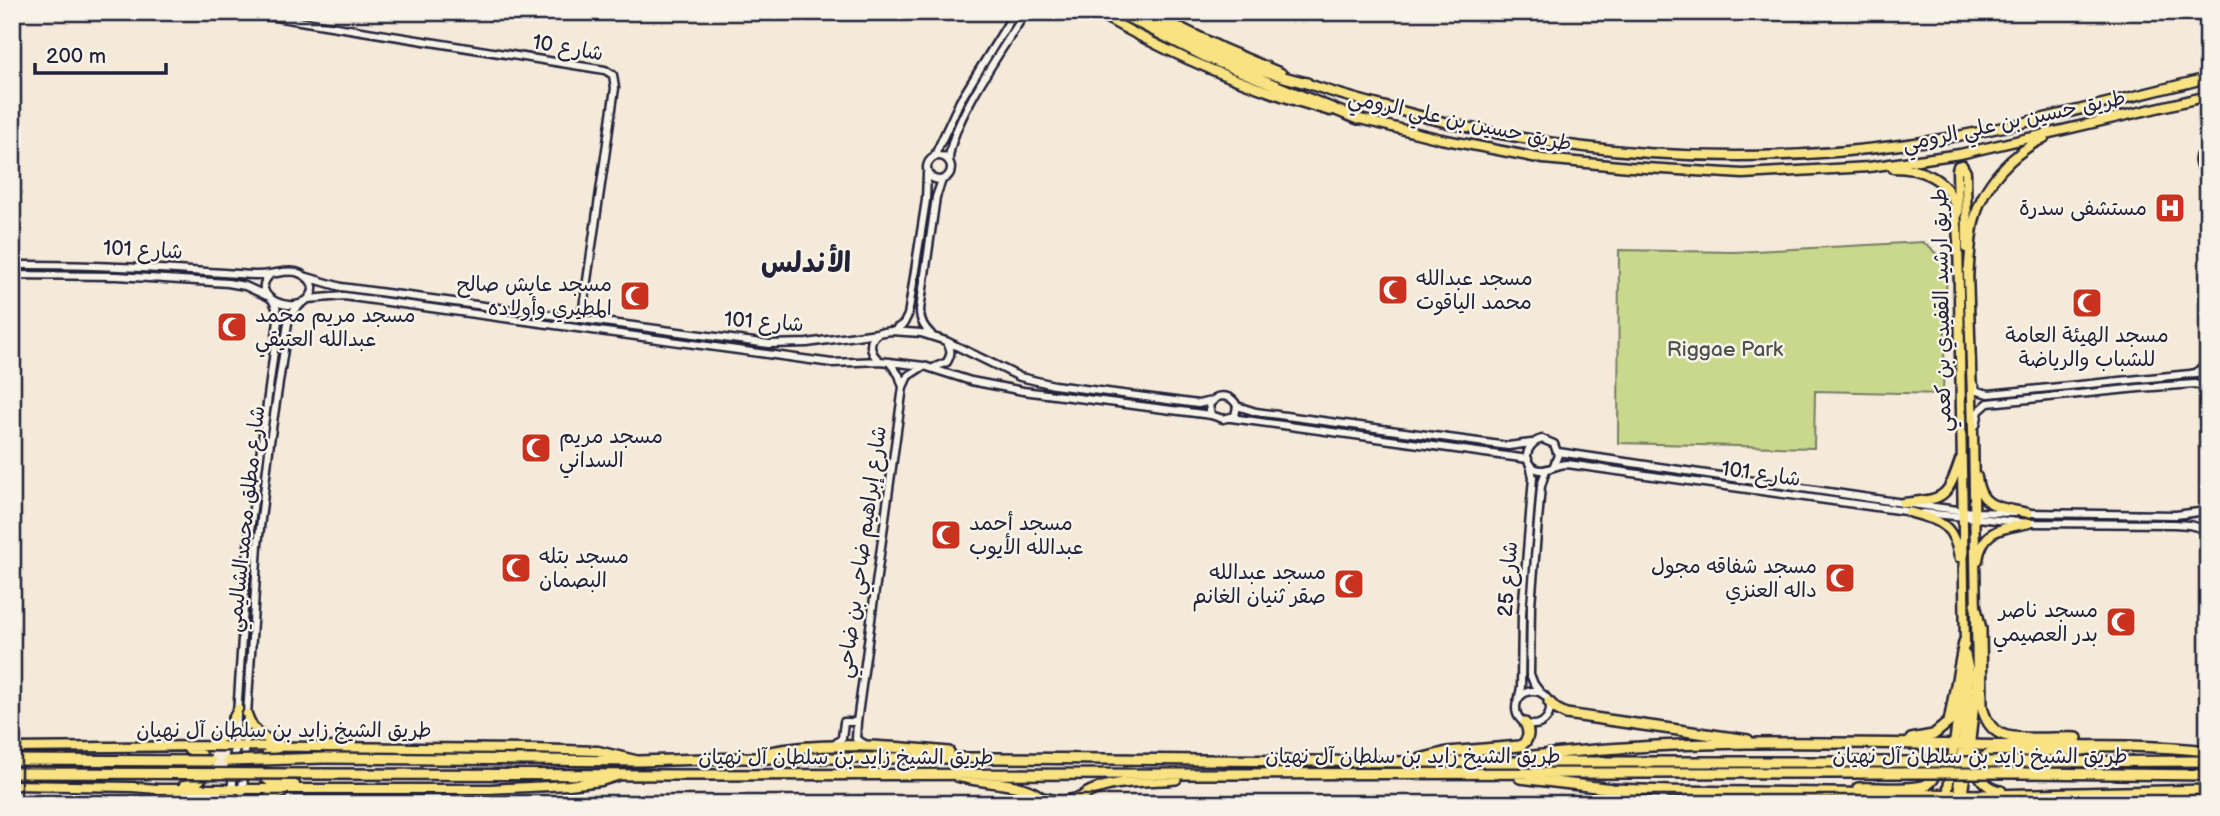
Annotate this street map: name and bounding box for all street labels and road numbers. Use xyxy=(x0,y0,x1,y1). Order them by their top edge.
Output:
street label: شارع 10 xyxy=(530,29,605,68)
street label: طريق حسين بن علي الرومي xyxy=(1345,85,1574,163)
street label: طريق حسين بن علي الرومي xyxy=(1900,85,2129,163)
street label: طريق ارشيد القفيدي بن كعمي xyxy=(1927,188,1963,432)
street label: شارع 101 xyxy=(102,235,183,267)
street label: شارع 101 xyxy=(723,307,805,339)
street label: شارع مطلق محمدالشاليمي xyxy=(222,405,276,634)
street label: شارع إبراهيم ضاحي بن ضاحي xyxy=(832,424,898,680)
street label: شارع 101 xyxy=(1720,456,1802,494)
street label: شارع 25 xyxy=(1493,540,1525,618)
street label: طريق الشيخ زايد بن سلطان آل نهيان xyxy=(136,718,432,744)
street label: طريق الشيخ زايد بن سلطان آل نهيان xyxy=(1265,744,1561,770)
street label: طريق الشيخ زايد بن سلطان آل نهيان xyxy=(1832,744,2128,770)
street label: طريق الشيخ زايد بن سلطان آل نهيان xyxy=(698,745,994,771)

